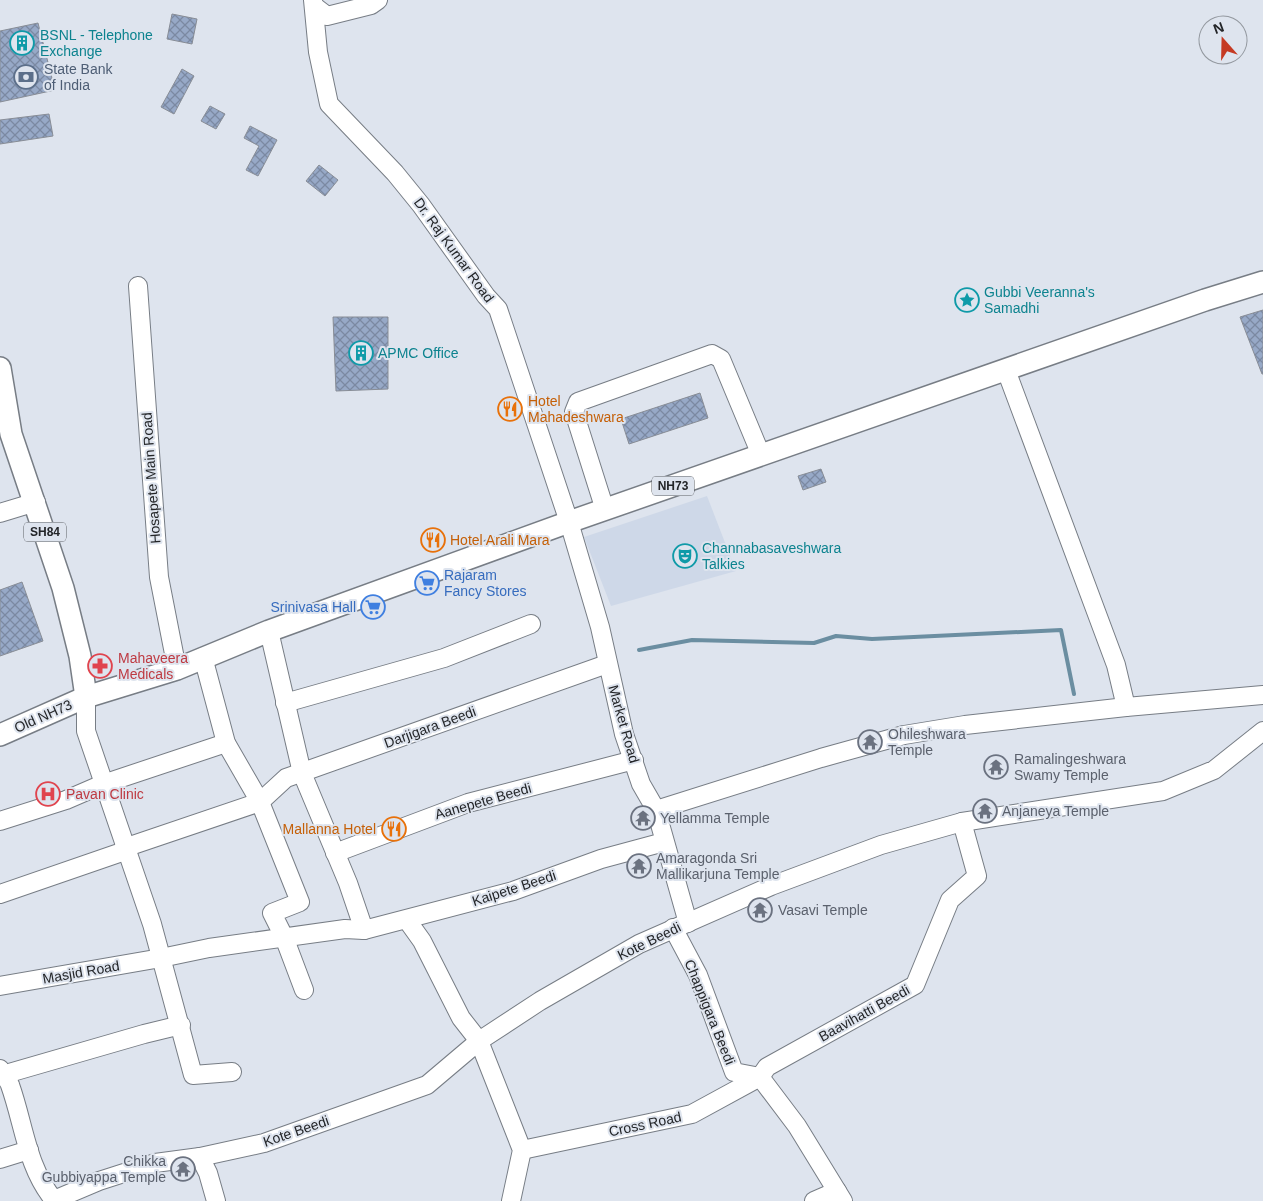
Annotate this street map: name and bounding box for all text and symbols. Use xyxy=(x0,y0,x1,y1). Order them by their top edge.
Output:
north arrow xyxy=(1198,15,1248,65)
text: N xyxy=(1211,19,1226,37)
place label: BSNL - Telephone Exchange xyxy=(40,27,153,59)
building icon: BSNL - Telephone Exchange xyxy=(9,30,35,56)
place label: State Bank of India xyxy=(44,61,113,93)
bank icon: State Bank of India xyxy=(13,64,39,90)
street label: Dr. Raj Kumar Road xyxy=(411,195,497,305)
place label: Gubbi Veeranna's Samadhi xyxy=(984,284,1095,316)
place icon: Gubbi Veeranna's Samadhi xyxy=(954,287,980,313)
building icon: APMC Office xyxy=(348,340,374,366)
place label: APMC Office xyxy=(378,345,459,361)
place label: Hotel Mahadeshwara xyxy=(528,393,624,425)
restaurant icon: Hotel Mahadeshwara xyxy=(497,396,523,422)
street label: Hosapete Main Road xyxy=(138,412,164,544)
road number: NH73 xyxy=(652,476,694,496)
road number: SH84 xyxy=(24,522,66,542)
restaurant icon: Hotel Arali Mara xyxy=(420,527,446,553)
place label: Hotel Arali Mara xyxy=(450,532,550,548)
place label: Channabasaveshwara Talkies xyxy=(702,540,842,572)
theatre icon: Channabasaveshwara Talkies xyxy=(672,543,698,569)
place label: Rajaram Fancy Stores xyxy=(444,567,526,599)
supermarket icon: Rajaram Fancy Stores xyxy=(414,570,440,596)
supermarket icon: Srinivasa Hall xyxy=(360,594,386,620)
place label: Srinivasa Hall xyxy=(270,599,356,615)
place label: Mahaveera Medicals xyxy=(118,650,188,682)
pharmacy icon: Mahaveera Medicals xyxy=(87,653,113,679)
street label: Market Road xyxy=(605,683,643,765)
street label: Old NH73 xyxy=(12,696,75,736)
street label: Darjigara Beedi xyxy=(382,703,478,751)
place label: Ohileshwara Temple xyxy=(888,726,966,758)
temple icon: Ohileshwara Temple xyxy=(857,729,883,755)
place label: Ramalingeshwara Swamy Temple xyxy=(1014,751,1126,783)
temple icon: Ramalingeshwara Swamy Temple xyxy=(983,754,1009,780)
street label: Aanepete Beedi xyxy=(433,780,533,822)
hospital icon: Pavan Clinic xyxy=(35,781,61,807)
place label: Pavan Clinic xyxy=(66,786,144,802)
temple icon: Anjaneya Temple xyxy=(972,798,998,824)
place label: Anjaneya Temple xyxy=(1002,803,1109,819)
temple icon: Yellamma Temple xyxy=(630,805,656,831)
place label: Yellamma Temple xyxy=(660,810,770,826)
restaurant icon: Mallanna Hotel xyxy=(381,816,407,842)
place label: Mallanna Hotel xyxy=(283,821,376,837)
place label: Amaragonda Sri Mallikarjuna Temple xyxy=(656,850,780,882)
temple icon: Amaragonda Sri Mallikarjuna Temple xyxy=(626,853,652,879)
street label: Kaipete Beedi xyxy=(470,867,558,909)
temple icon: Vasavi Temple xyxy=(747,897,773,923)
place label: Vasavi Temple xyxy=(778,902,868,918)
street label: Kote Beedi xyxy=(615,919,683,963)
street label: Masjid Road xyxy=(41,957,121,987)
street label: Chappigara Beedi xyxy=(682,957,738,1067)
street label: Baavihatti Beedi xyxy=(816,981,912,1045)
street label: Cross Road xyxy=(607,1108,683,1140)
street label: Kote Beedi xyxy=(261,1112,331,1150)
place label: Chikka Gubbiyappa Temple xyxy=(42,1153,166,1185)
temple icon: Chikka Gubbiyappa Temple xyxy=(170,1156,196,1182)

